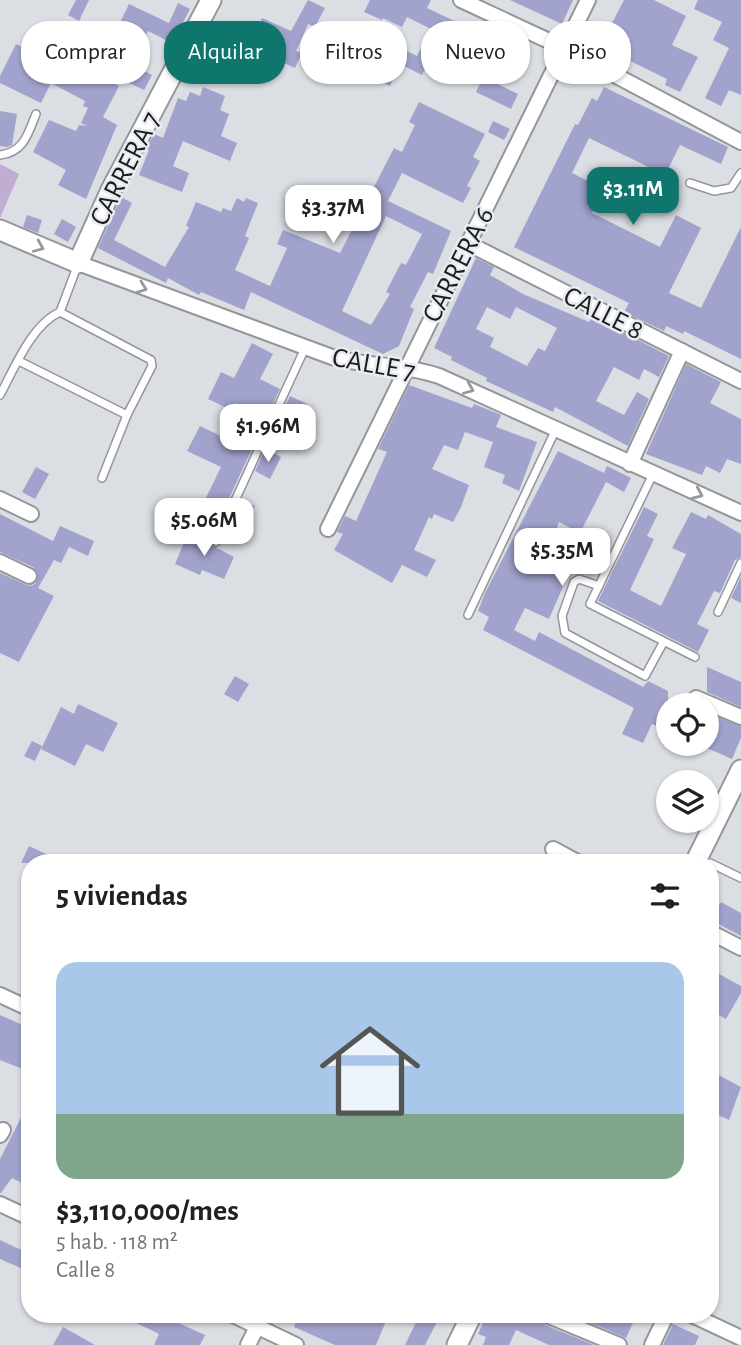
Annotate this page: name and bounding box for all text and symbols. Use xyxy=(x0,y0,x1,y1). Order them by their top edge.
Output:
chip: Comprar xyxy=(21,21,150,84)
chip: Alquilar xyxy=(164,21,286,84)
chip: Filtros xyxy=(300,21,407,84)
chip: Nuevo xyxy=(421,21,530,84)
chip: Piso xyxy=(544,21,631,84)
street label: CARRERA 7 xyxy=(85,108,166,230)
pin: $3.11M xyxy=(576,168,690,227)
text: $3.11M xyxy=(603,178,663,201)
pin: $3.37M xyxy=(276,186,390,245)
text: $3.37M xyxy=(301,196,365,219)
street label: CARRERA 6 xyxy=(418,203,500,327)
one-way arrow xyxy=(33,238,45,252)
one-way arrow xyxy=(135,279,147,293)
street label: CALLE 8 xyxy=(559,282,648,346)
street label: CALLE 7 xyxy=(330,344,417,386)
one-way arrow xyxy=(462,381,474,395)
pin: $1.96M xyxy=(211,405,325,464)
text: $1.96M xyxy=(236,415,300,438)
one-way arrow xyxy=(691,486,703,500)
pin: $5.06M xyxy=(147,498,261,558)
text: $5.06M xyxy=(171,509,237,532)
pin: $5.35M xyxy=(505,528,619,588)
text: $5.35M xyxy=(530,539,594,562)
map controls xyxy=(656,693,719,833)
button: locate xyxy=(656,693,719,756)
button: layers xyxy=(656,770,719,833)
icon: filters xyxy=(646,877,684,915)
text: 5 viviendas xyxy=(56,881,188,911)
icon: home xyxy=(307,1008,433,1134)
text: $3,110,000/mes xyxy=(56,1196,239,1226)
text: 5 hab. · 118 m² xyxy=(56,1231,178,1254)
text: Calle 8 xyxy=(56,1259,115,1282)

